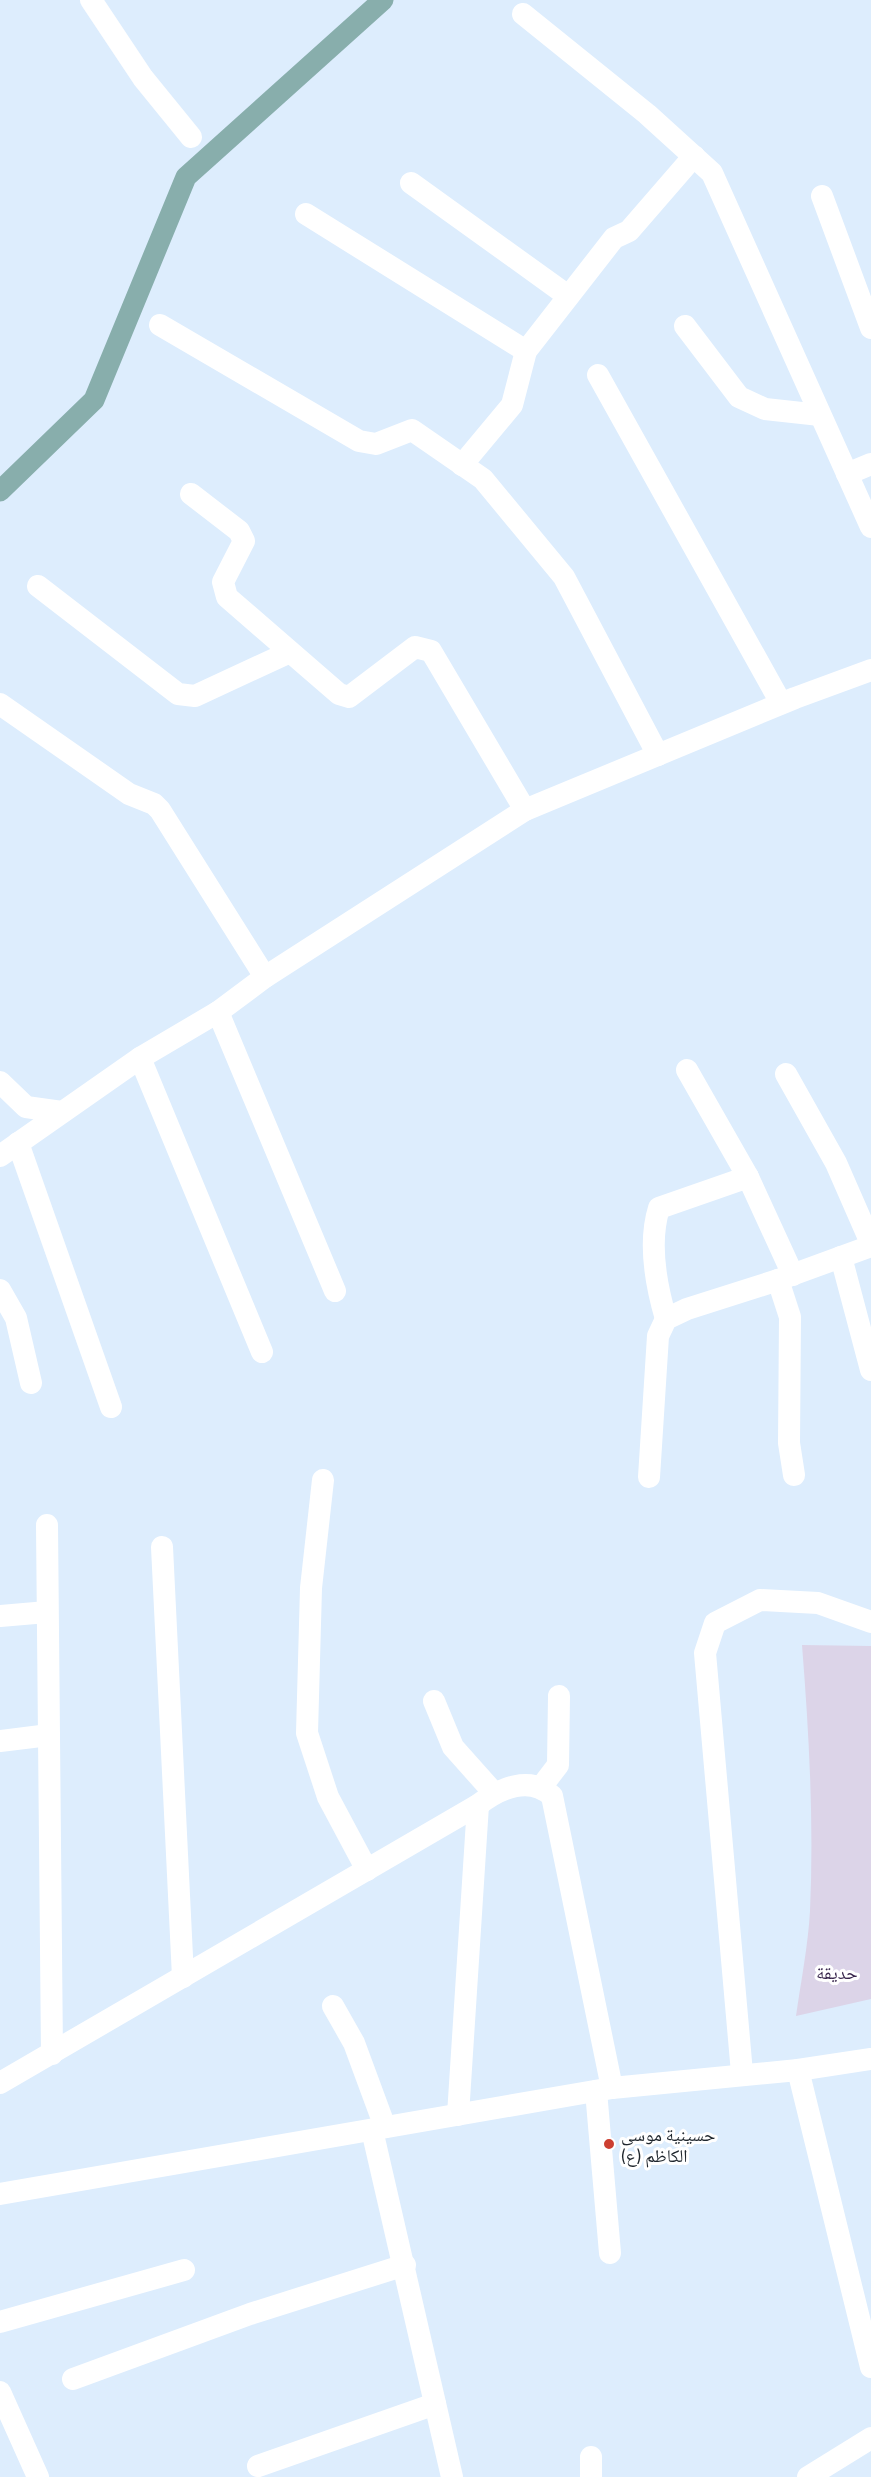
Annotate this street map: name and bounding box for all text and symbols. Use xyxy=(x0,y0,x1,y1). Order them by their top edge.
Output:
park label: حديقة xyxy=(816,1959,858,1986)
place label: حسينية موسى الكاظم (ع) xyxy=(621,2121,716,2169)
marker: حسينية موسى الكاظم (ع) xyxy=(602,2137,616,2151)

